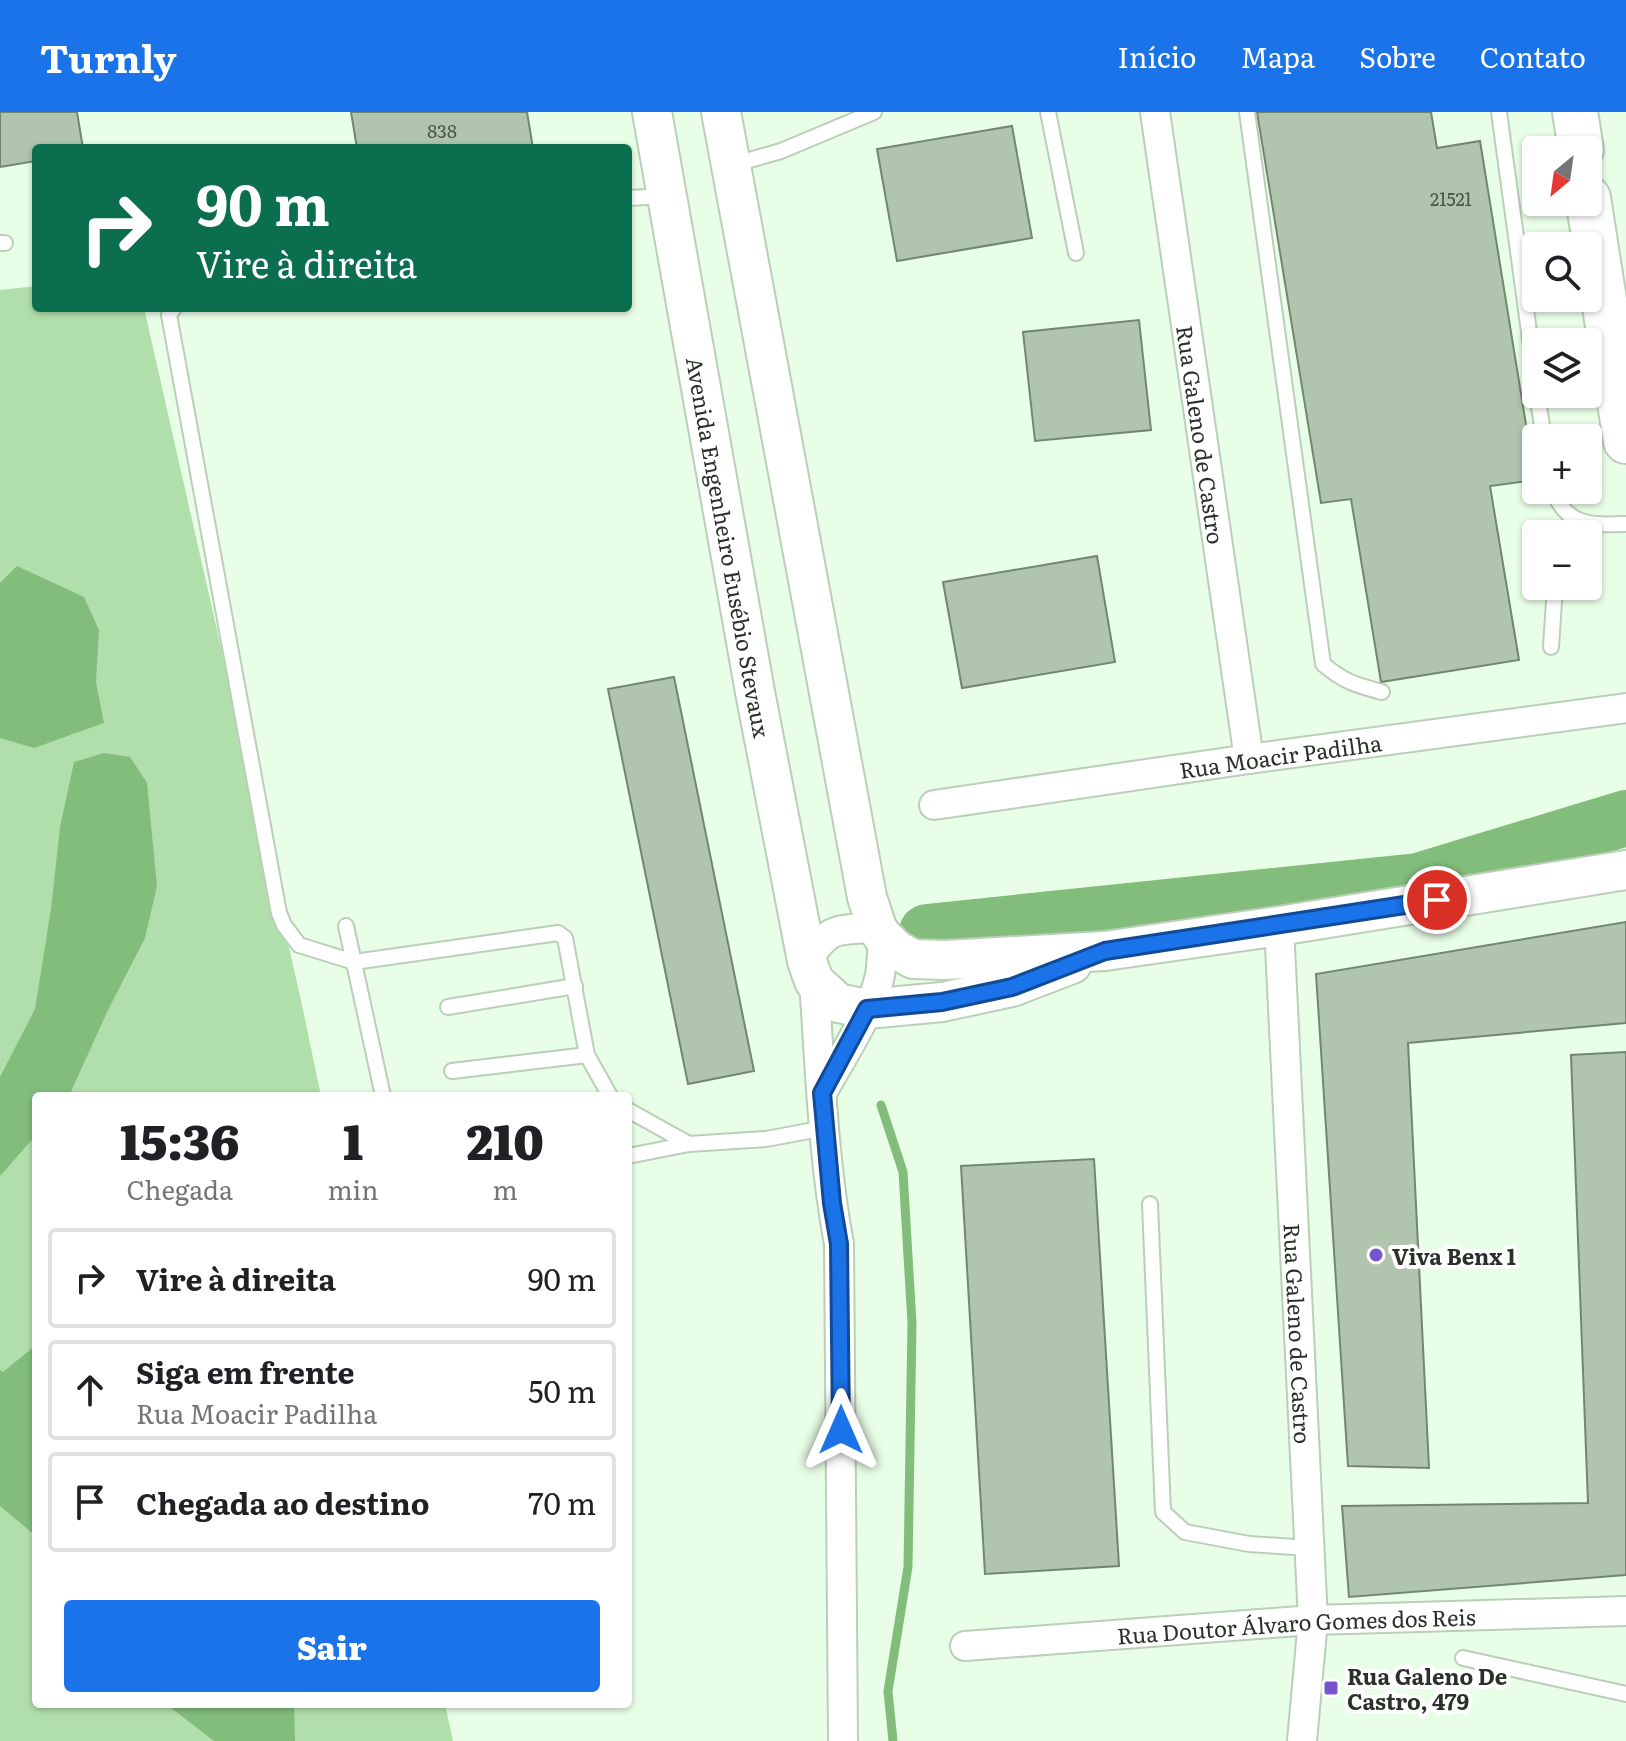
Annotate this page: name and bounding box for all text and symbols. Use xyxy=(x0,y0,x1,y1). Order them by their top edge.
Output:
text: Turnly xyxy=(40,28,177,85)
text: Início xyxy=(1117,35,1196,77)
text: Mapa xyxy=(1240,35,1315,77)
text: Sobre xyxy=(1359,35,1436,77)
text: Contato xyxy=(1480,35,1586,77)
house number: 838 xyxy=(427,117,457,144)
north arrow xyxy=(1522,136,1602,216)
map controls xyxy=(1522,136,1602,600)
text: 90 m xyxy=(196,160,330,243)
icon: right xyxy=(64,176,168,280)
house number: 21521 xyxy=(1430,185,1472,212)
button: search xyxy=(1522,232,1602,312)
text: Vire à direita xyxy=(196,236,417,289)
street label: Rua Galeno de Castro xyxy=(1170,323,1234,546)
button: layers xyxy=(1522,328,1602,408)
street label: Avenida Engenheiro Eusébio Stevaux xyxy=(679,354,780,741)
button: + xyxy=(1522,424,1602,504)
button: − xyxy=(1522,520,1602,600)
street label: Rua Moacir Padilha xyxy=(1177,725,1384,786)
pin xyxy=(1403,866,1471,934)
icon: arrive xyxy=(1415,878,1459,922)
text: 15:36 xyxy=(120,1104,239,1175)
text: 1 xyxy=(343,1104,363,1175)
text: 210 xyxy=(467,1104,544,1175)
text: Chegada xyxy=(126,1169,233,1208)
text: min xyxy=(327,1169,378,1208)
text: m xyxy=(493,1169,518,1208)
street label: Rua Galeno de Castro xyxy=(1277,1222,1321,1445)
place label: Viva Benx 1 xyxy=(1392,1239,1516,1272)
marker: Viva Benx 1 xyxy=(1367,1246,1385,1264)
icon: right xyxy=(68,1256,112,1300)
text: Vire à direita xyxy=(136,1256,336,1300)
text: 90 m xyxy=(528,1256,596,1300)
text: Siga em frente xyxy=(136,1349,355,1393)
icon: ahead xyxy=(68,1368,112,1412)
text: 50 m xyxy=(528,1368,596,1412)
position arrow xyxy=(799,1388,883,1472)
text: Rua Moacir Padilha xyxy=(136,1393,377,1432)
icon: arrive xyxy=(68,1480,112,1524)
text: Chegada ao destino xyxy=(136,1480,429,1524)
text: 70 m xyxy=(528,1480,596,1524)
street label: Rua Doutor Álvaro Gomes dos Reis xyxy=(1116,1599,1476,1651)
button: Sair xyxy=(64,1600,600,1692)
place label: Rua Galeno De Castro, 479 xyxy=(1347,1659,1507,1717)
marker: Rua Galeno De Castro, 479 xyxy=(1322,1679,1340,1697)

